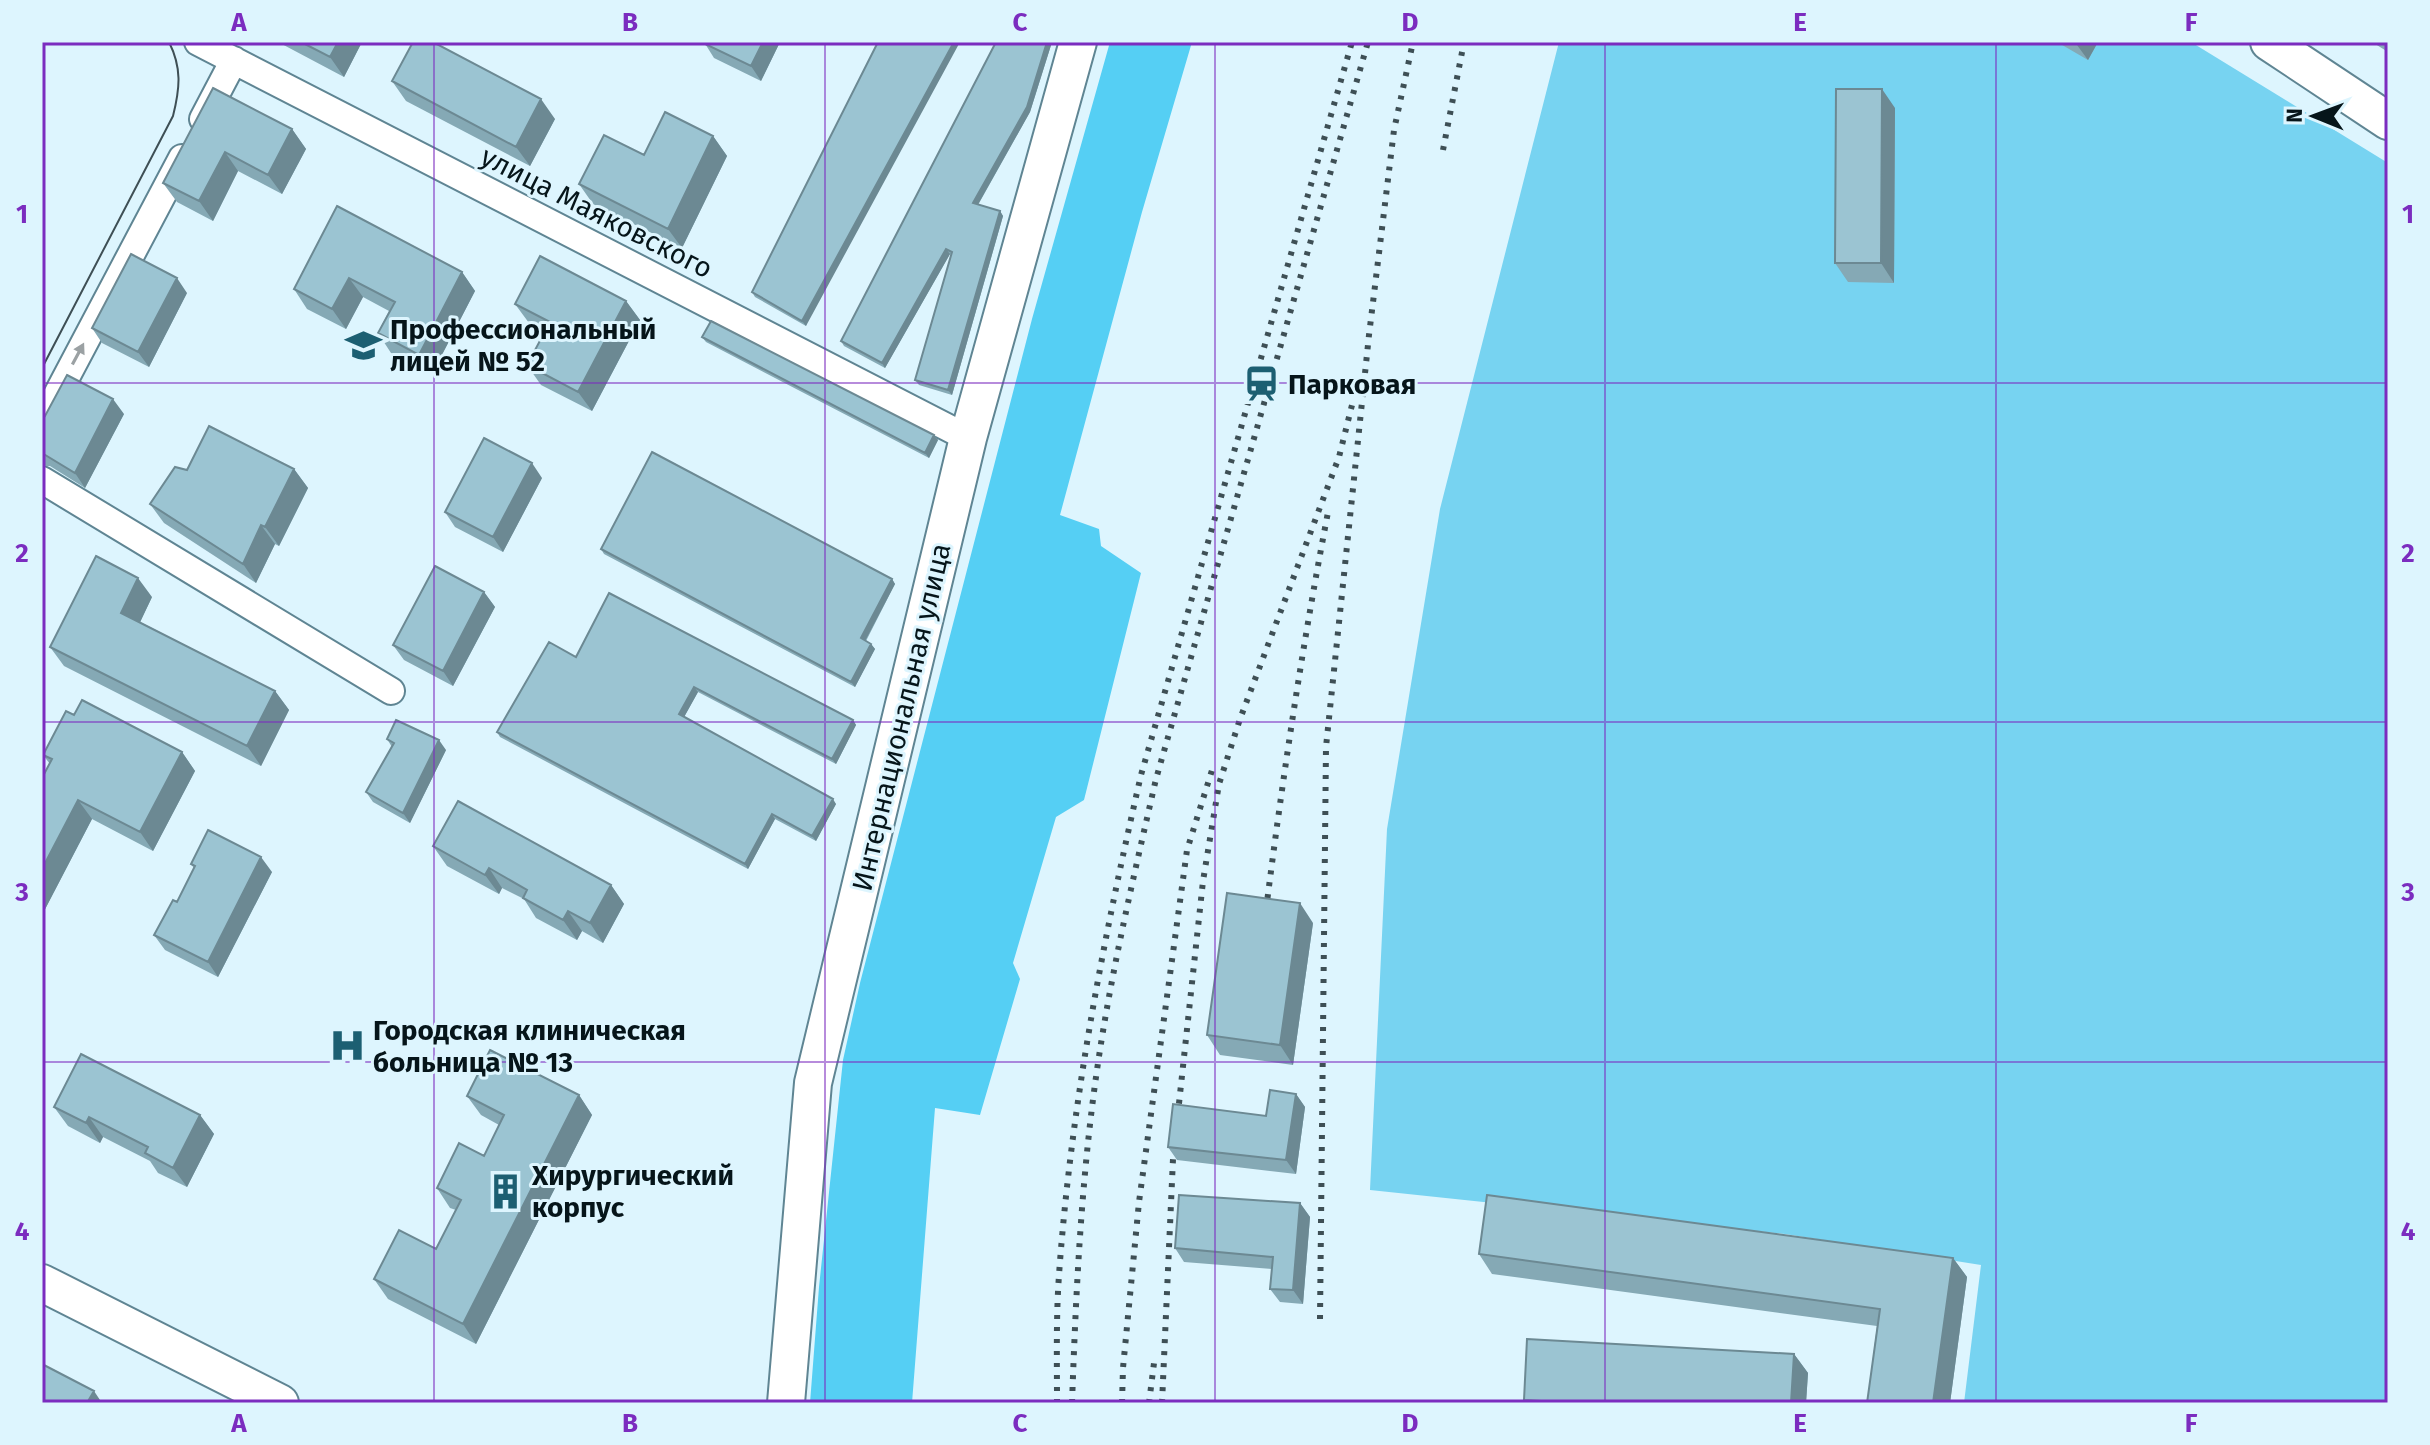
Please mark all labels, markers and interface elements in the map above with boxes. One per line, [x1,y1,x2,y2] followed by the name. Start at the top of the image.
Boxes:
[230,7,247,38] text: A
[622,7,638,38] text: B
[1013,7,1028,38] text: C
[1402,7,1419,38] text: D
[1793,7,1807,38] text: E
[2185,7,2198,38] text: F
[2274,76,2354,156] north arrow
[2281,108,2308,123] text: N
[475,140,718,285] street label: улица Маяковского
[16,199,28,230] text: 1
[2402,199,2414,230] text: 1
[390,313,656,378] place label: Профессиональный лицей № 52
[345,326,383,364] school or university icon: Профессиональный лицей № 52
[72,343,85,366] one-way arrow
[1243,365,1281,403] station icon: Парковая
[1288,368,1416,401] place label: Парковая
[15,538,29,569] text: 2
[2401,538,2415,569] text: 2
[845,540,958,894] street label: Интернациональная улица
[14,877,29,908] text: 3
[2400,877,2415,908] text: 3
[373,1014,686,1079] place label: Городская клиническая больница № 13
[328,1027,366,1065] hospital icon: Городская клиническая больница № 13
[531,1159,734,1224] place label: Хирургический корпус
[487,1172,525,1210] building icon: Хирургический корпус
[15,1216,30,1247] text: 4
[2401,1216,2416,1247] text: 4
[230,1408,247,1439] text: A
[622,1408,638,1439] text: B
[1013,1408,1028,1439] text: C
[1402,1408,1419,1439] text: D
[1793,1408,1807,1439] text: E
[2185,1408,2198,1439] text: F

